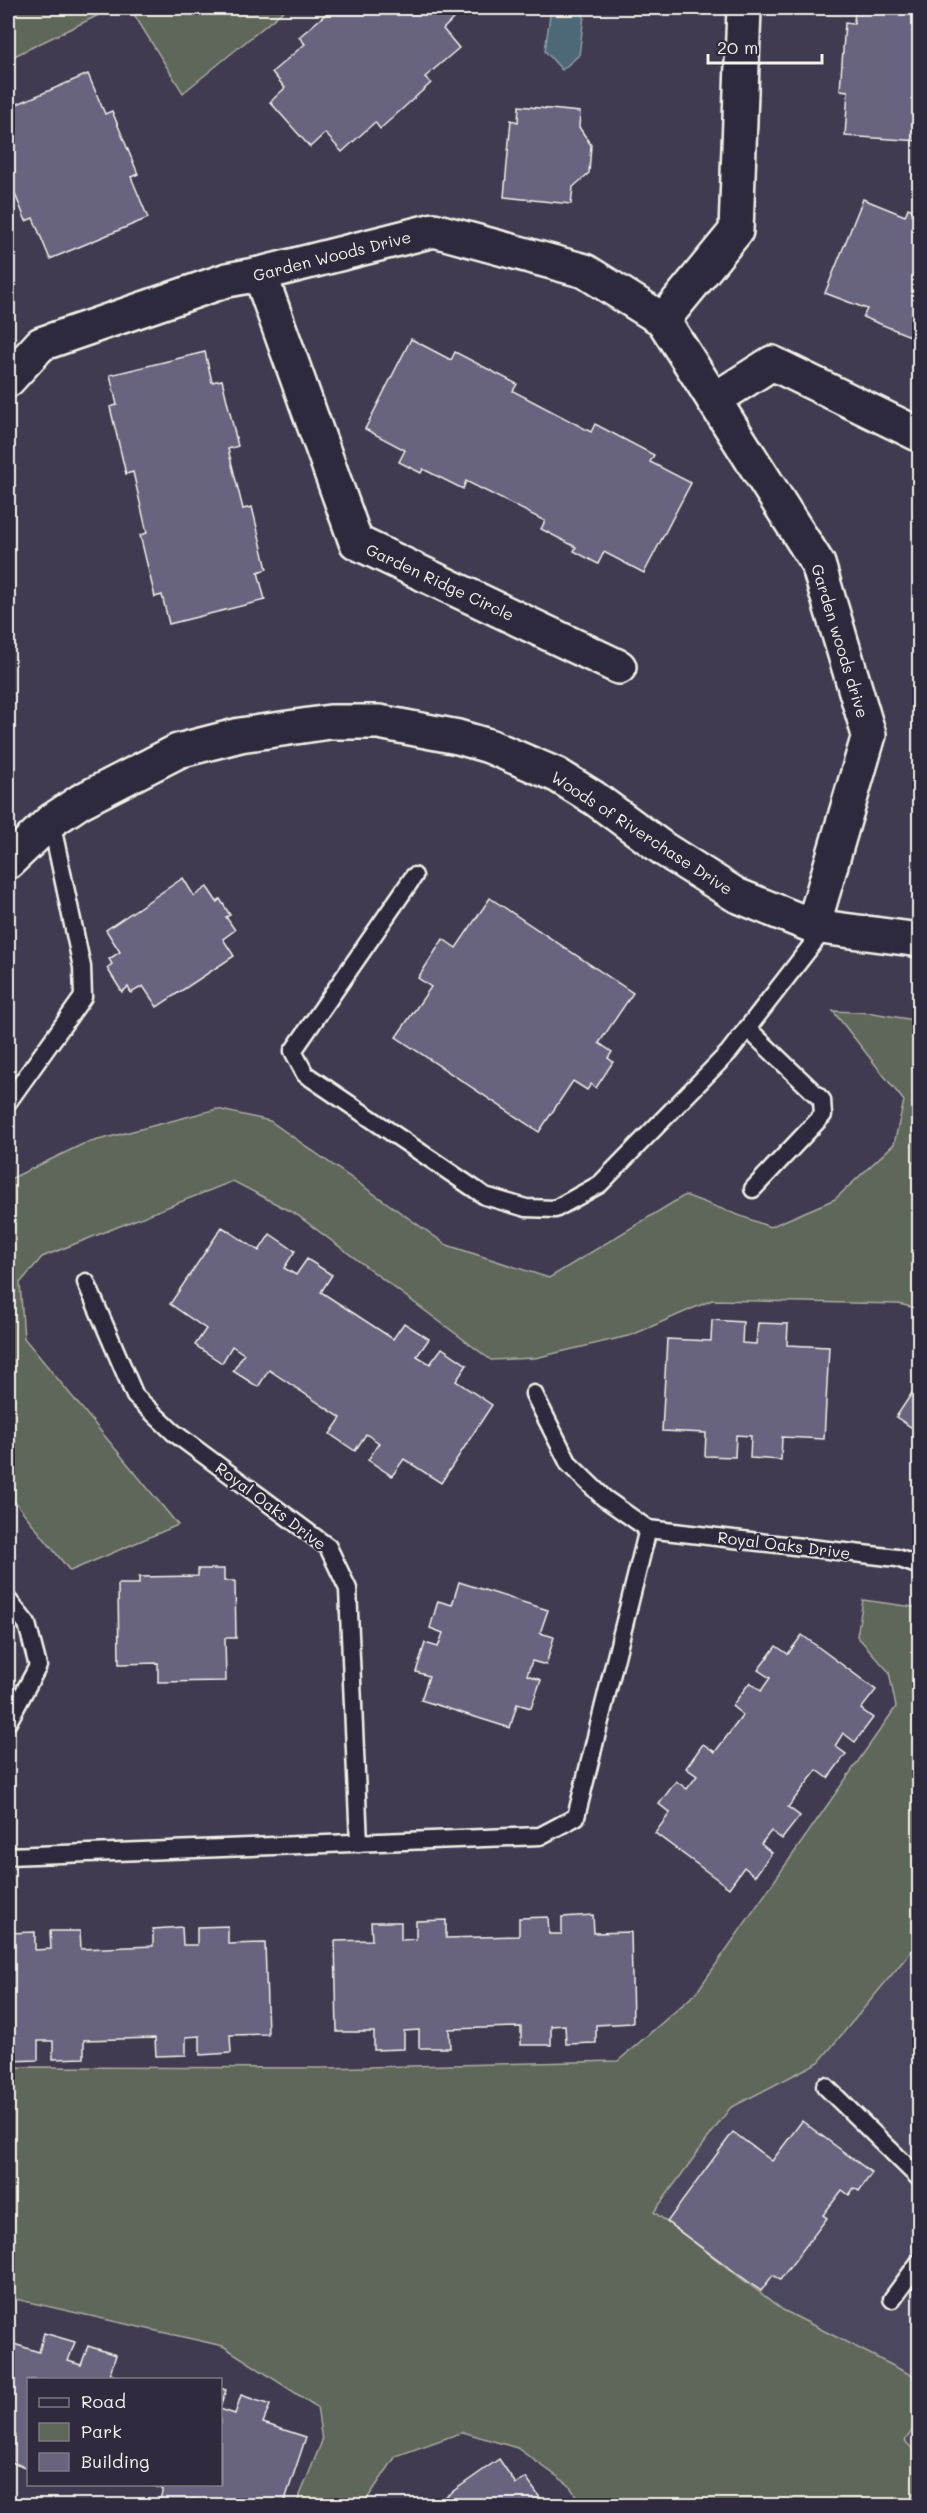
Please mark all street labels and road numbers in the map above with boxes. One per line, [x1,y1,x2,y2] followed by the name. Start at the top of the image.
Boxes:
[251,226,413,285] street label: Garden Woods Drive
[363,538,518,625] street label: Garden Ridge Circle
[807,561,874,720] street label: Garden woods drive
[548,766,737,899] street label: Woods of Riverchase Drive
[212,1457,331,1554] street label: Royal Oaks Drive
[717,1526,852,1563] street label: Royal Oaks Drive

